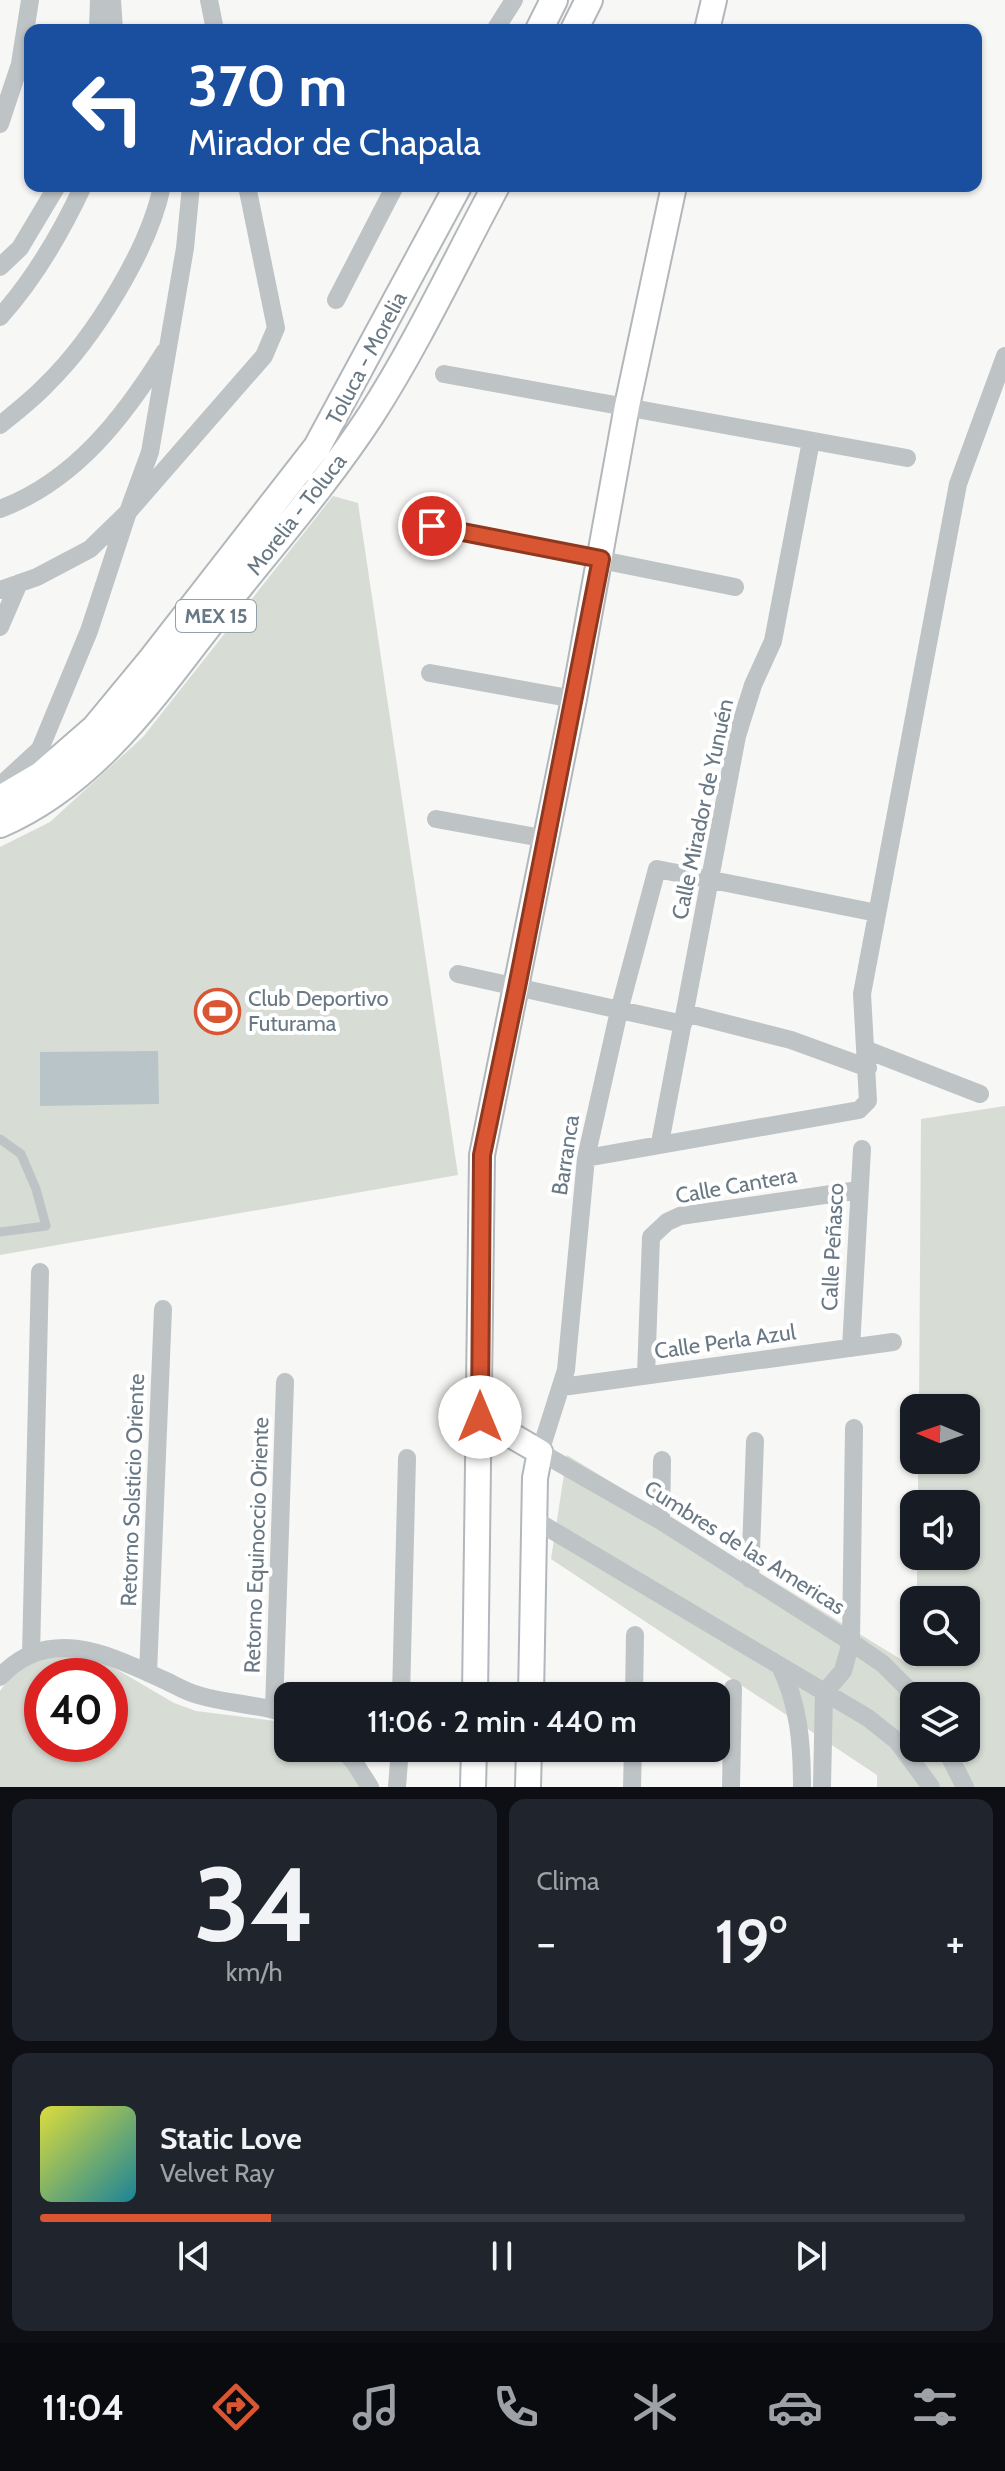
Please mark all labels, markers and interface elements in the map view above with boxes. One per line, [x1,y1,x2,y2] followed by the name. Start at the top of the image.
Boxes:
[188,52,347,120] text: 370 m
[56,56,160,160] icon: left
[188,120,481,164] text: Mirador de Chapala
[320,287,413,429] street label: Toluca - Morelia
[241,448,352,580] street label: Morelia - Toluca
[398,492,466,560] pin
[410,504,454,548] icon: arrive
[176,600,256,632] road number: MEX 15
[666,696,739,922] street label: Calle Mirador de Yunuén
[248,985,389,1037] place label: Club Deportivo Futurama
[193,987,241,1035] sports icon: Club Deportivo Futurama
[546,1113,585,1197] street label: Barranca
[673,1161,799,1209] street label: Calle Cantera
[816,1182,849,1312] street label: Calle Peñasco
[653,1318,798,1365] street label: Calle Perla Azul
[115,1373,150,1607] street label: Retorno Solsticio Oriente
[438,1375,522,1459] position arrow
[900,1394,980,1474] north arrow
[900,1394,980,1762] map controls
[239,1416,274,1674] street label: Retorno Equinoccio Oriente
[639,1475,850,1620] street label: Cumbres de las Americas
[900,1490,980,1570] button: sound
[900,1586,980,1666] button: search
[24,1658,128,1762] speed limit sign: 40
[900,1682,980,1762] button: layers
[367,1703,637,1740] text: 11:06 · 2 min · 440 m
[194,1841,315,1967] text: 34
[537,1865,599,1897] text: Clima
[715,1905,787,1978] text: 19°
[537,1916,556,1969] text: −
[946,1916,965,1969] text: +
[226,1956,283,1988] text: km/h
[160,2120,302,2157] text: Static Love
[160,2157,275,2189] text: Velvet Ray
[172,2234,216,2278] icon: previous
[480,2234,524,2278] icon: pause
[789,2234,833,2278] icon: next
[208,2379,264,2435] icon: directions
[348,2379,404,2435] icon: music
[488,2379,544,2435] icon: phone
[627,2379,683,2435] icon: climate
[767,2379,823,2435] icon: car
[907,2379,963,2435] icon: filters
[42,2385,124,2429] text: 11:04

